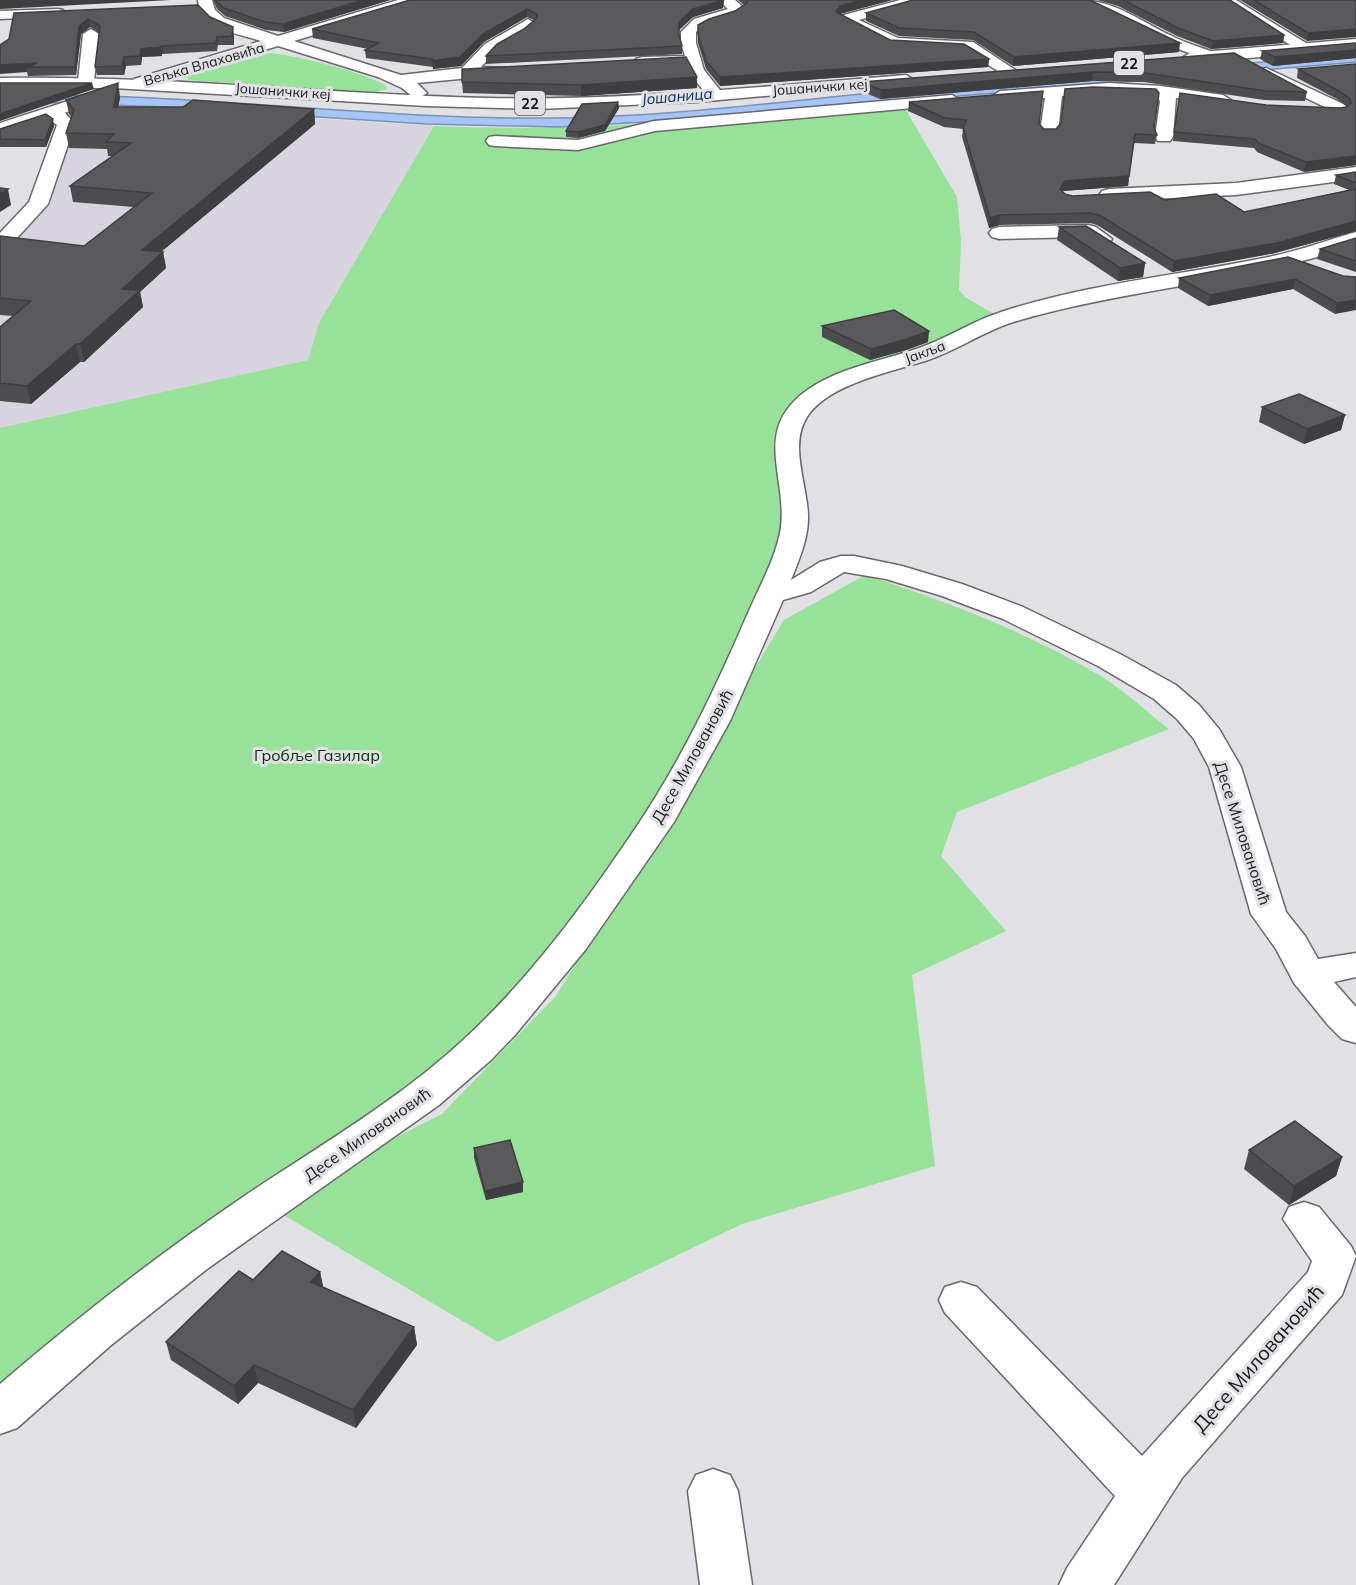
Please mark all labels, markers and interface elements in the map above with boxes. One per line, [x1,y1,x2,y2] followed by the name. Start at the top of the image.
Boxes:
[142,38,266,90] street label: Вељка Влаховића
[1114,51,1144,75] road number: 22
[772,75,868,99] street label: Јошанички кеј
[235,79,331,103] street label: Јошанички кеј
[639,83,713,109] water label: Јошаница
[515,91,545,115] road number: 22
[902,336,948,368] street label: Јакља
[647,685,737,827] street label: Десе Миловановић
[254,745,380,765] park label: Гробље Газилар
[1210,758,1276,908] street label: Десе Миловановић
[300,1083,434,1185] street label: Десе Миловановић
[1187,1279,1329,1437] street label: Десе Миловановић

